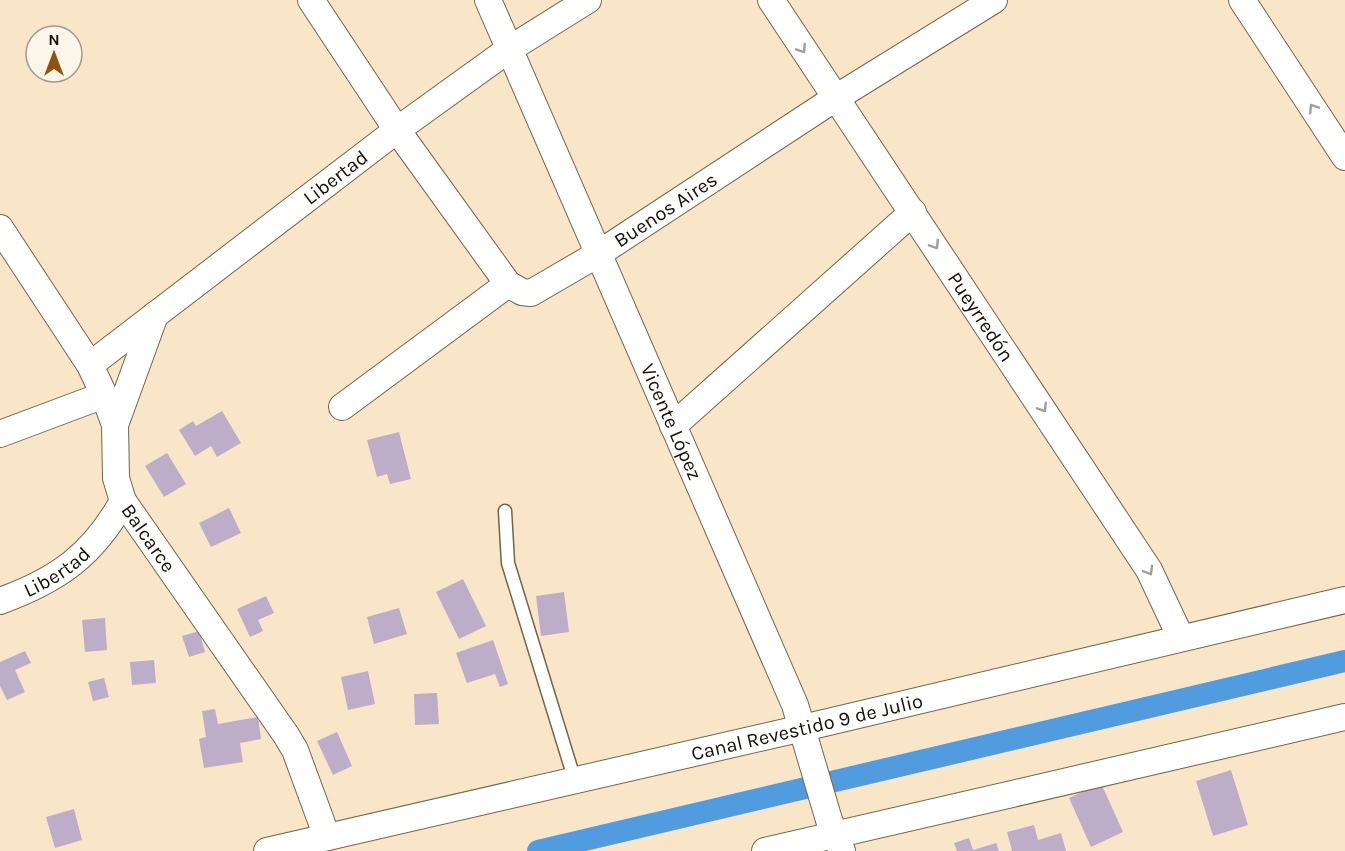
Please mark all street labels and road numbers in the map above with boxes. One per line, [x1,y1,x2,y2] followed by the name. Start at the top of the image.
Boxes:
[299,146,372,210] street label: Libertad
[610,168,722,252] street label: Buenos Aires
[943,268,1018,366] street label: Pueyrredón
[636,360,707,483] street label: Vicente López
[116,500,180,577] street label: Balcarce
[20,542,95,602] street label: Libertad
[689,689,925,765] street label: Canal Revestido 9 de Julio

